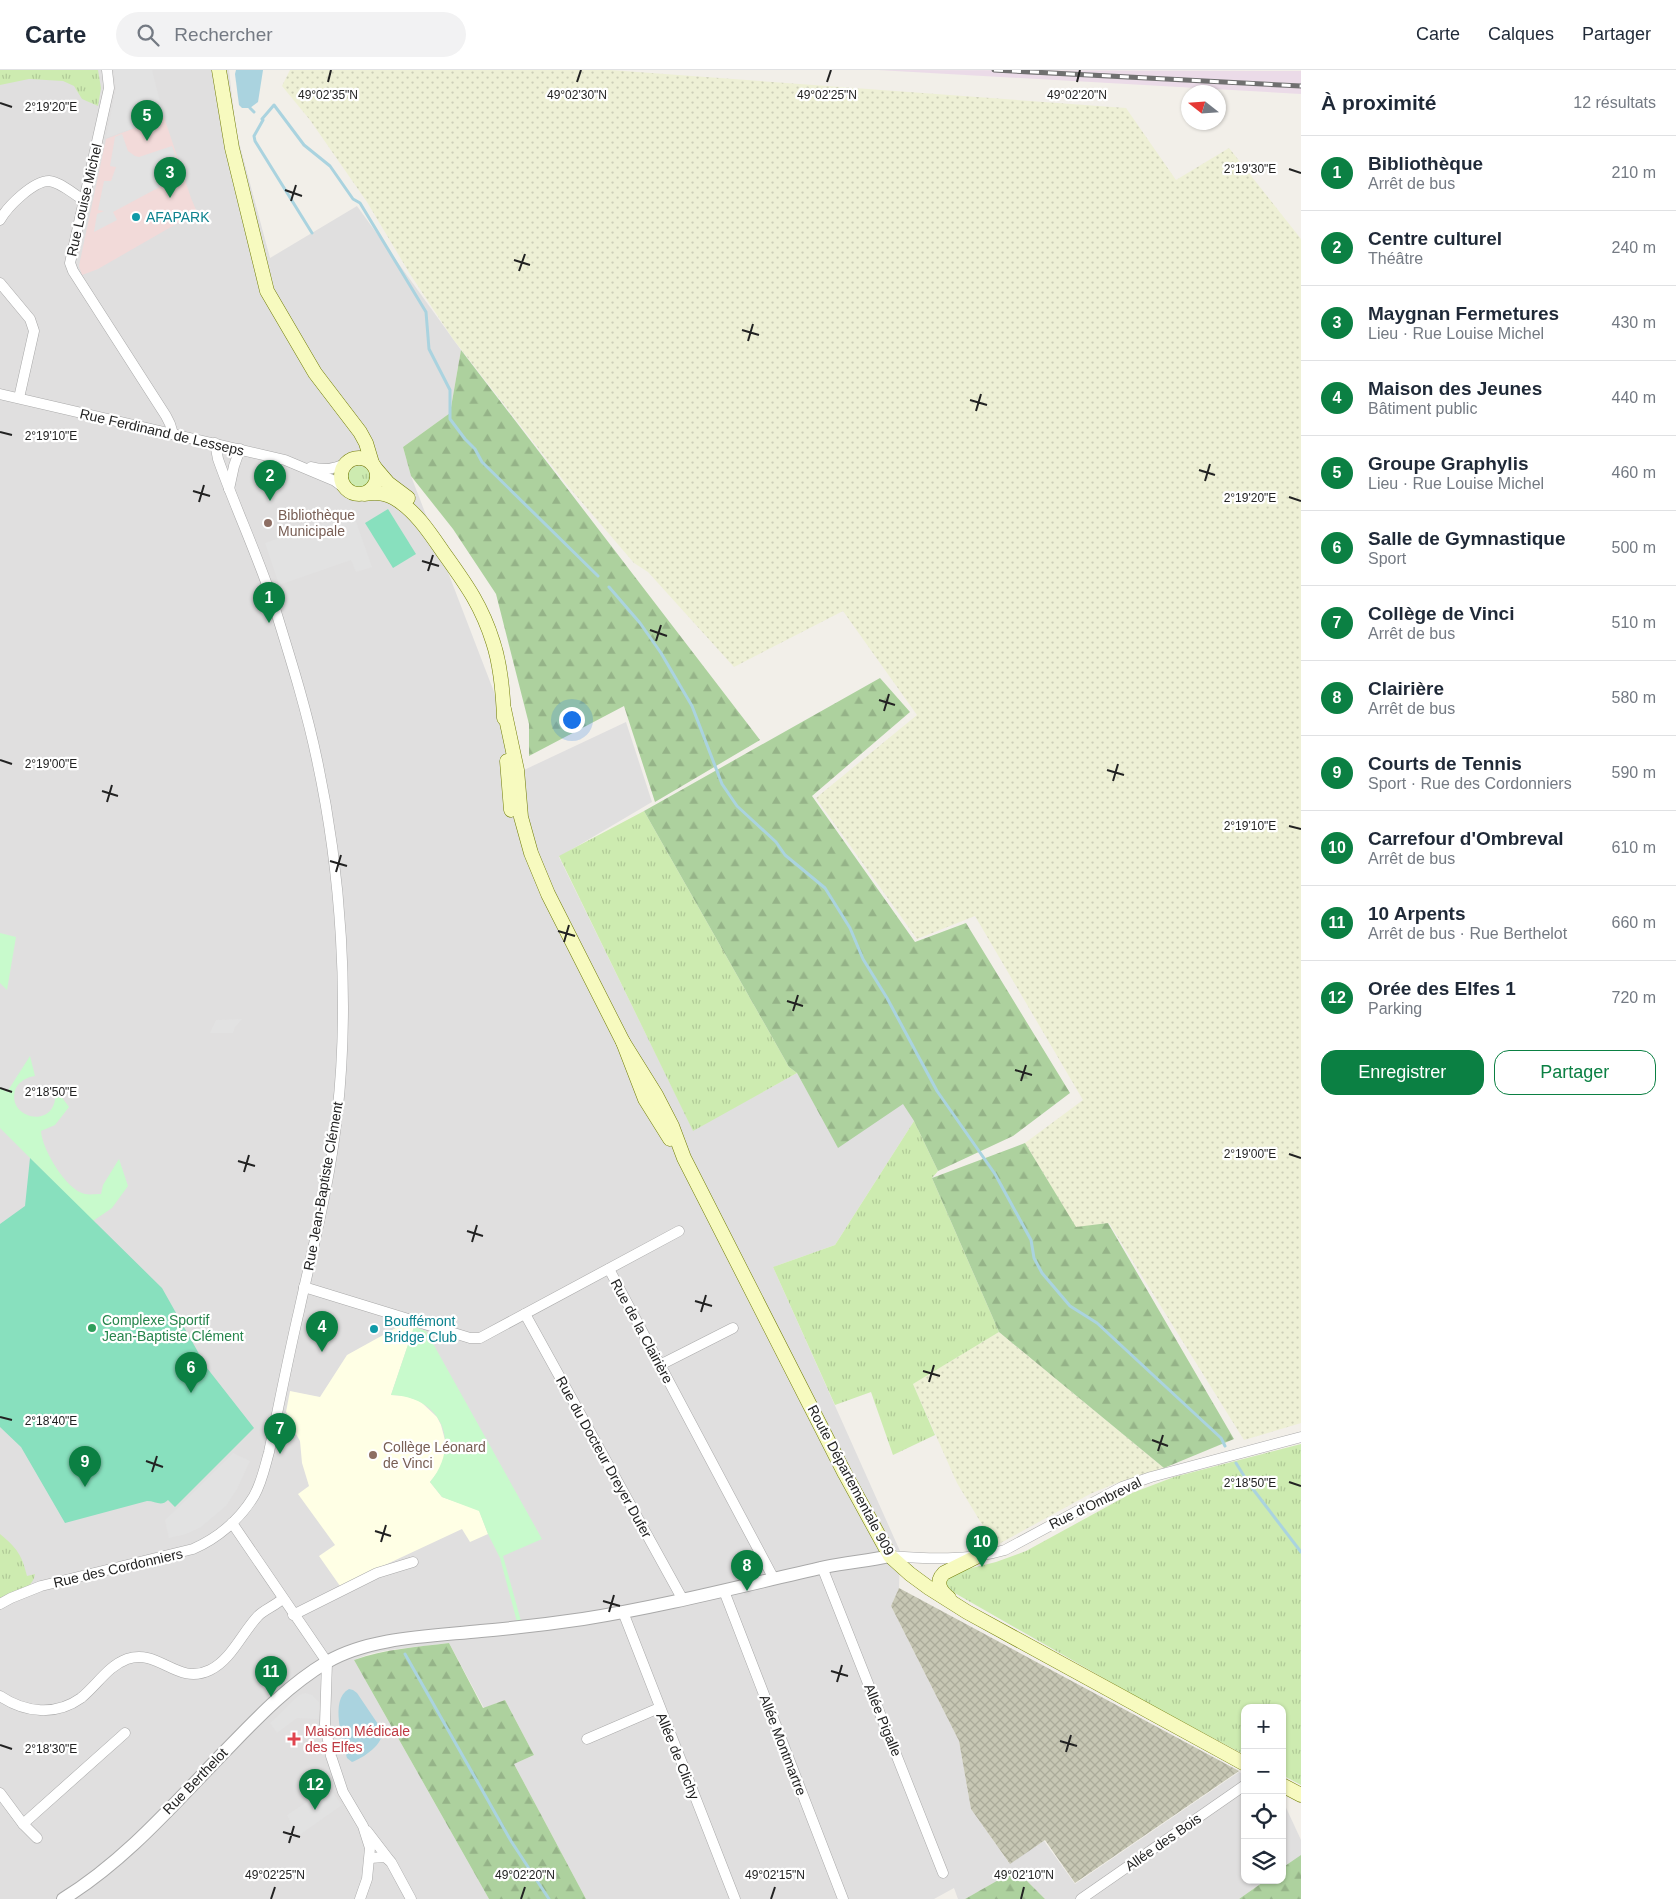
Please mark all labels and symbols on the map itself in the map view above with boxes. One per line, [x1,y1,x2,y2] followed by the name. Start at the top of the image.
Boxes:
[1181,85,1226,130] north arrow
[298,88,358,102] text: 49°02'35"N
[547,88,607,102] text: 49°02'30"N
[797,88,857,102] text: 49°02'25"N
[1047,88,1107,102] text: 49°02'20"N
[25,100,77,114] text: 2°19'20"E
[131,100,163,141] pin: 5
[63,142,105,258] street label: Rue Louise Michel
[154,157,186,198] pin: 3
[1224,162,1276,176] text: 2°19'30"E
[146,209,210,225] place label: AFAPARK
[130,211,142,223] marker: AFAPARK
[78,405,246,459] street label: Rue Ferdinand de Lesseps
[25,429,77,443] text: 2°19'10"E
[254,460,286,501] pin: 2
[1224,491,1276,505] text: 2°19'20"E
[278,507,355,539] place label: Bibliothèque Municipale
[262,517,274,529] marker: Bibliothèque Municipale
[253,582,285,623] pin: 1
[559,707,585,733] your location
[25,757,77,771] text: 2°19'00"E
[1224,819,1276,833] text: 2°19'10"E
[25,1085,77,1099] text: 2°18'50"E
[300,1100,346,1272] street label: Rue Jean-Baptiste Clément
[1224,1147,1276,1161] text: 2°19'00"E
[608,1276,676,1386] street label: Rue de la Clairière
[306,1311,338,1352] pin: 4
[102,1312,244,1344] place label: Complexe Sportif Jean-Baptiste Clément
[384,1313,457,1345] place label: Bouffémont Bridge Club
[86,1322,98,1334] marker: Complexe Sportif Jean-Baptiste Clément
[368,1323,380,1335] marker: Bouffémont Bridge Club
[175,1352,207,1393] pin: 6
[553,1373,655,1541] street label: Rue du Docteur Dreyer Dufer
[804,1402,898,1558] street label: Route Départementale 909
[264,1413,296,1454] pin: 7
[25,1414,77,1428] text: 2°18'40"E
[383,1439,486,1471] place label: Collège Léonard de Vinci
[69,1446,101,1487] pin: 9
[367,1449,379,1461] marker: Collège Léonard de Vinci
[1046,1474,1144,1532] street label: Rue d'Ombreval
[1224,1476,1276,1490] text: 2°18'50"E
[966,1526,998,1567] pin: 10
[52,1545,184,1591] street label: Rue des Cordonniers
[731,1550,763,1591] pin: 8
[255,1656,287,1697] pin: 11
[861,1681,905,1759] street label: Allée Pigalle
[756,1692,810,1798] street label: Allée Montmartre
[653,1710,703,1802] street label: Allée de Clichy
[305,1723,410,1755] place label: Maison Médicale des Elfes
[287,1732,301,1746] marker: Maison Médicale des Elfes
[25,1742,77,1756] text: 2°18'30"E
[160,1745,231,1817] street label: Rue Berthelot
[299,1769,331,1810] pin: 12
[1122,1810,1204,1874] street label: Allée des Bois
[245,1868,305,1882] text: 49°02'25"N
[495,1868,555,1882] text: 49°02'20"N
[745,1868,805,1882] text: 49°02'15"N
[994,1868,1054,1882] text: 49°02'10"N

